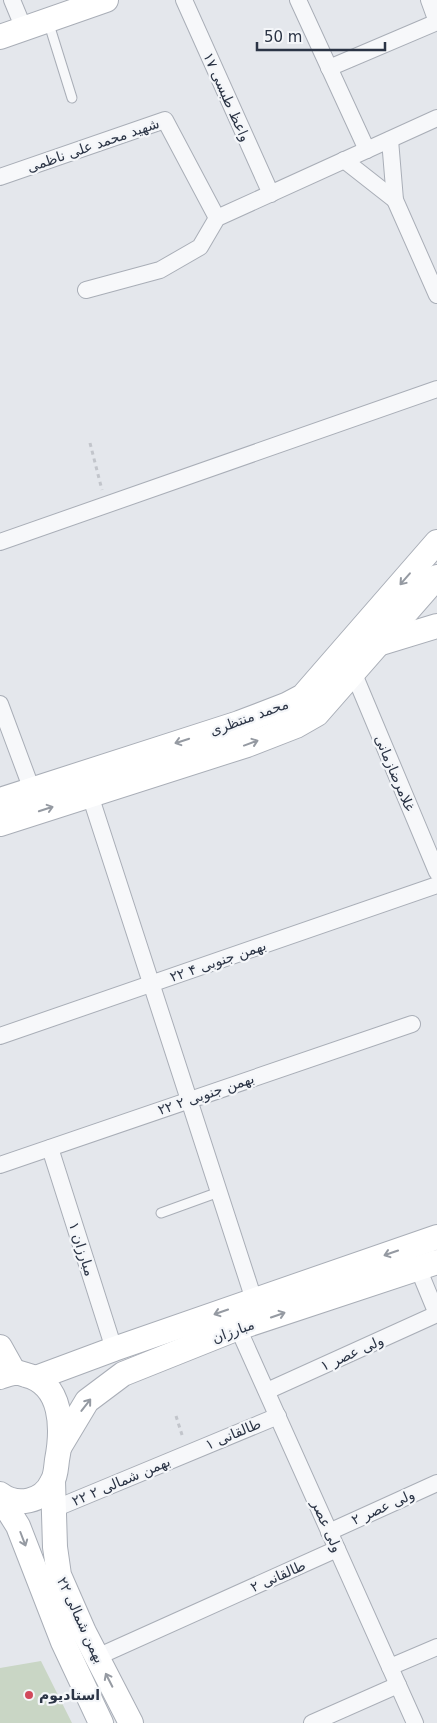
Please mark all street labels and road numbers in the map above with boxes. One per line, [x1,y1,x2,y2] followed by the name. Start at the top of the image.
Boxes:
[199,50,254,144] street label: واعظ طبسی ۱۷
[25,115,162,176] street label: شهید محمد علی ناظمی
[207,695,291,740] street label: محمد منتظری
[371,733,418,814] street label: غلامرضازمانی
[168,937,269,986] street label: ۲۲ بهمن جنوبی ۴
[156,1070,257,1119] street label: ۲۲ بهمن جنوبی ۲
[65,1220,98,1278] street label: مبارزان ۱
[210,1316,257,1347] street label: مبارزان
[318,1332,386,1375] street label: ولی عصر ۱
[203,1415,263,1453] street label: طالقانی ۱
[70,1453,173,1510] street label: ۲۲ بهمن شمالی ۲
[349,1486,417,1529] street label: ولی عصر ۲
[307,1497,346,1555] street label: ولی عصر
[248,1557,308,1595] street label: طالقانی ۲
[53,1574,108,1666] street label: ۲۲ بهمن شمالی

